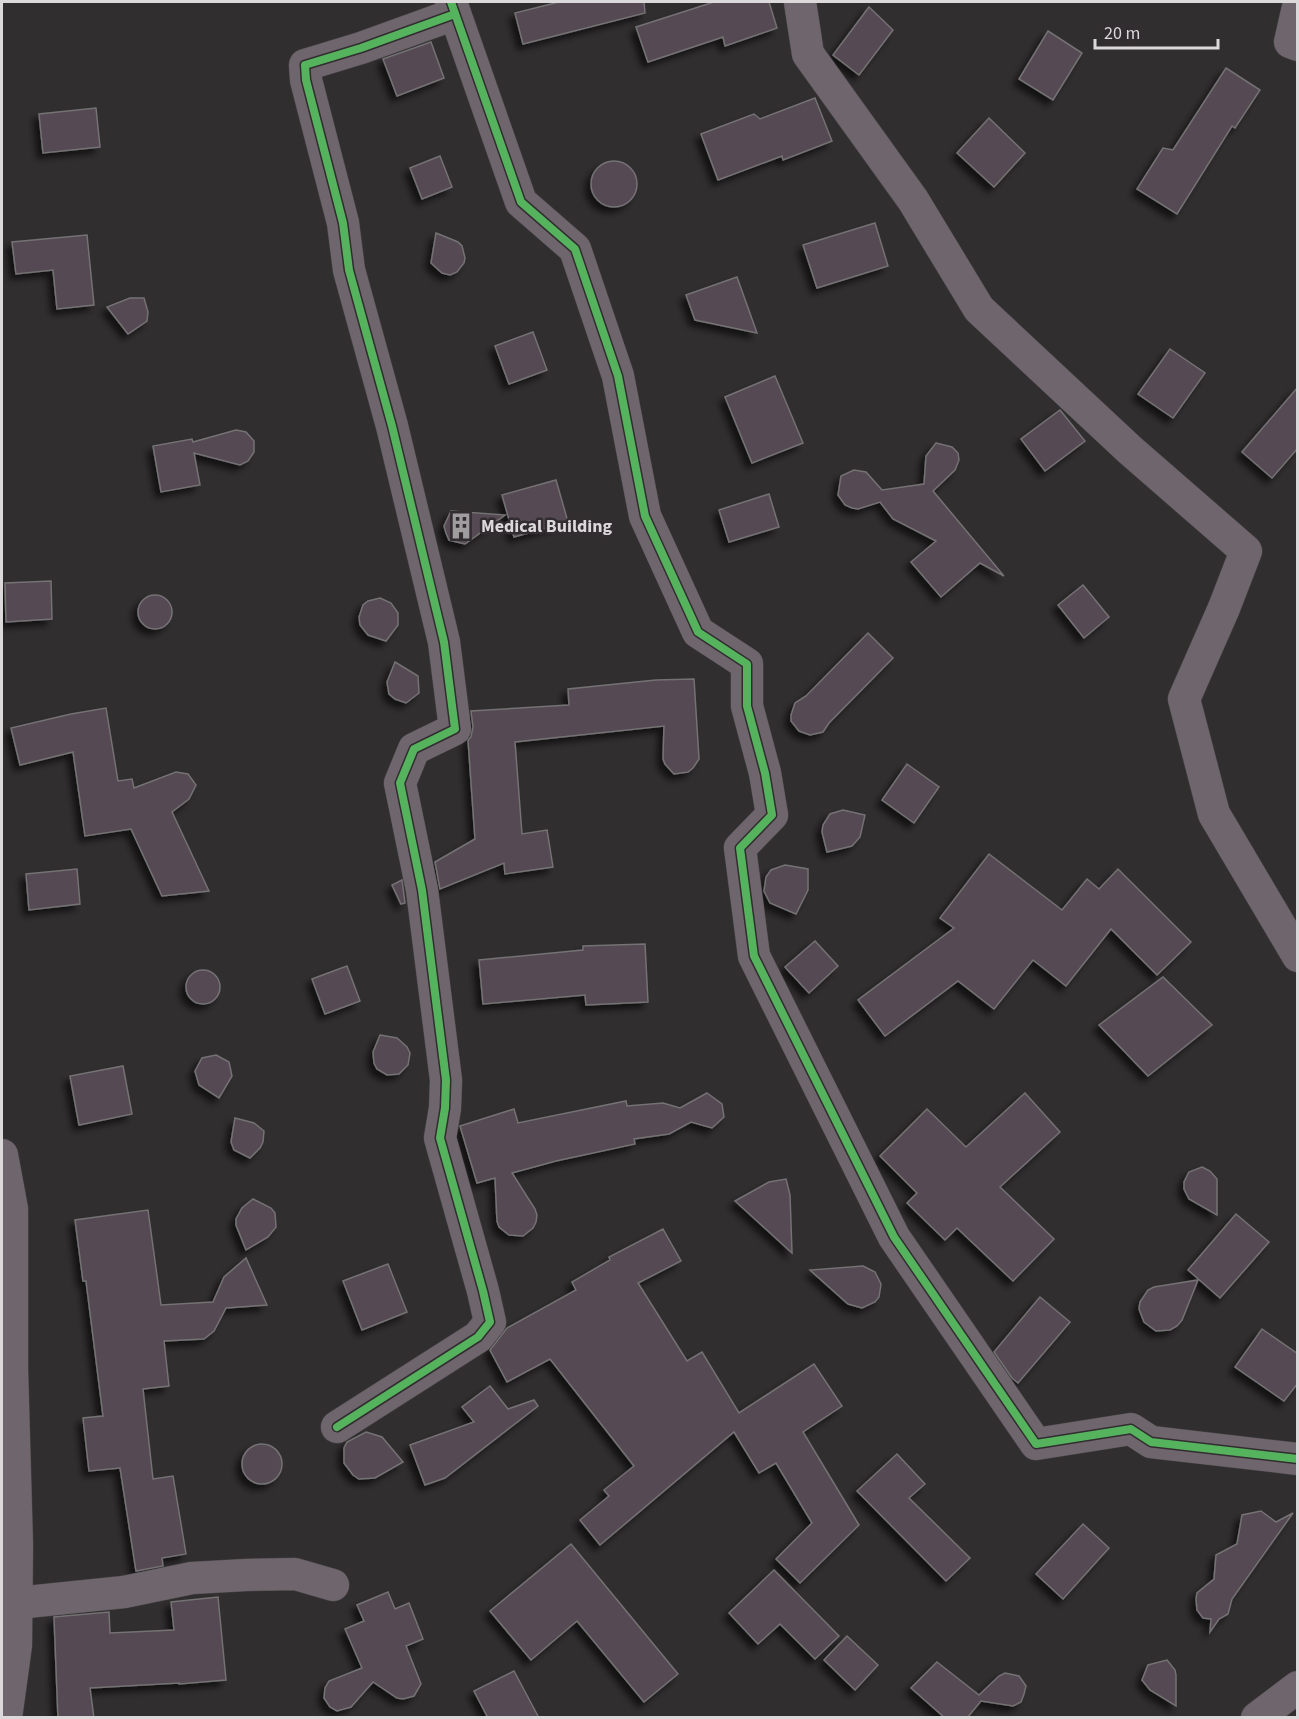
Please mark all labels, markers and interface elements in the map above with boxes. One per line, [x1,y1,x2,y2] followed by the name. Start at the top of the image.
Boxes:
[1095,12,1218,50] scale bar
[1104,21,1140,46] text: 20 m
[446,511,476,541] building icon: Medical Building
[481,514,613,539] place label: Medical Building

